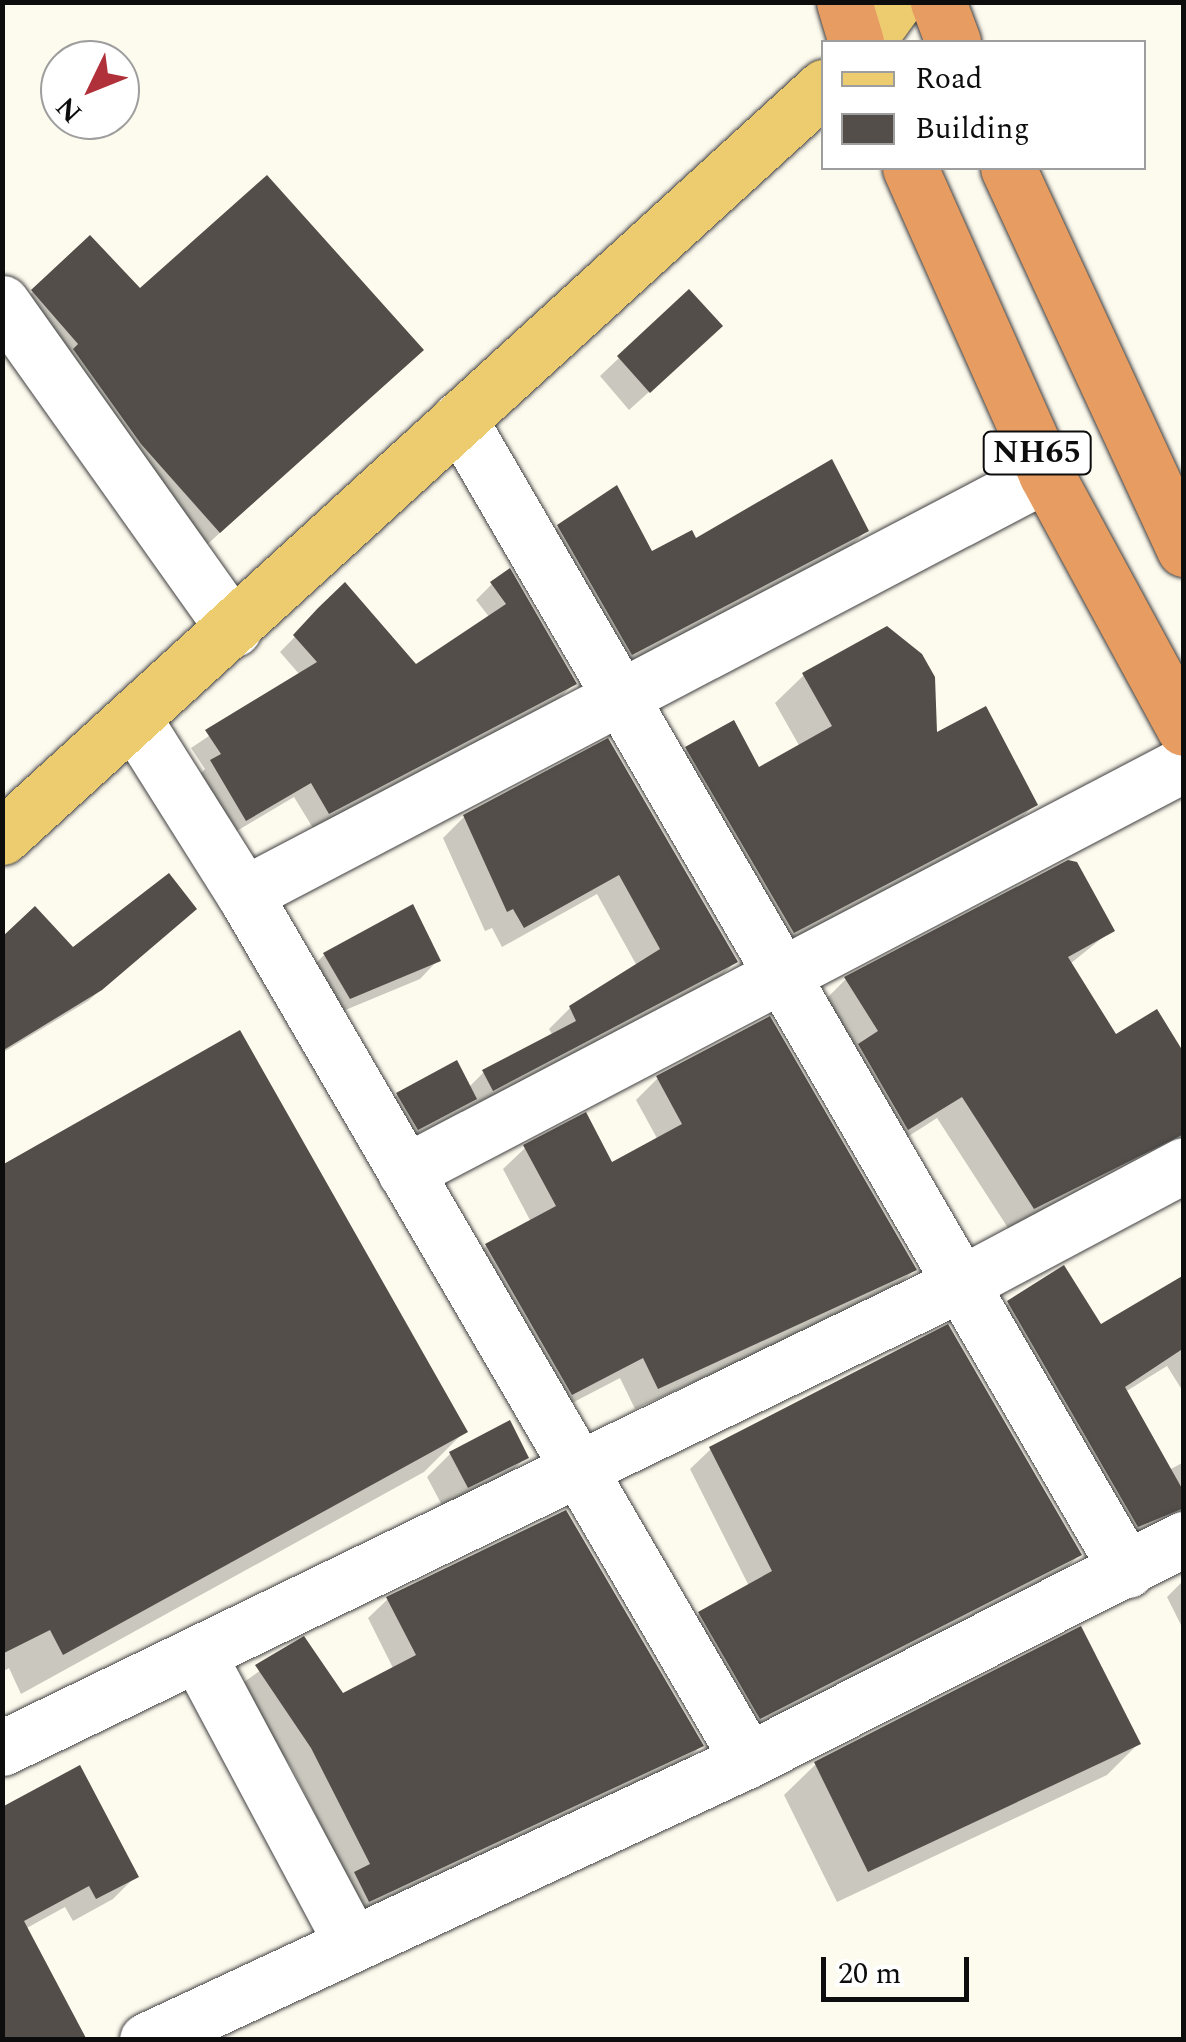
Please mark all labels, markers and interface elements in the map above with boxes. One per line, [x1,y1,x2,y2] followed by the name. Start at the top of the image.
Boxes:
[40,40,140,140] north arrow
[821,40,1146,170] legend
[915,56,983,102] text: Road
[46,86,93,132] text: N
[915,106,1030,152] text: Building
[982,426,1092,480] road number: NH65
[826,1937,974,1999] scale bar
[838,1951,901,1997] text: 20 m

